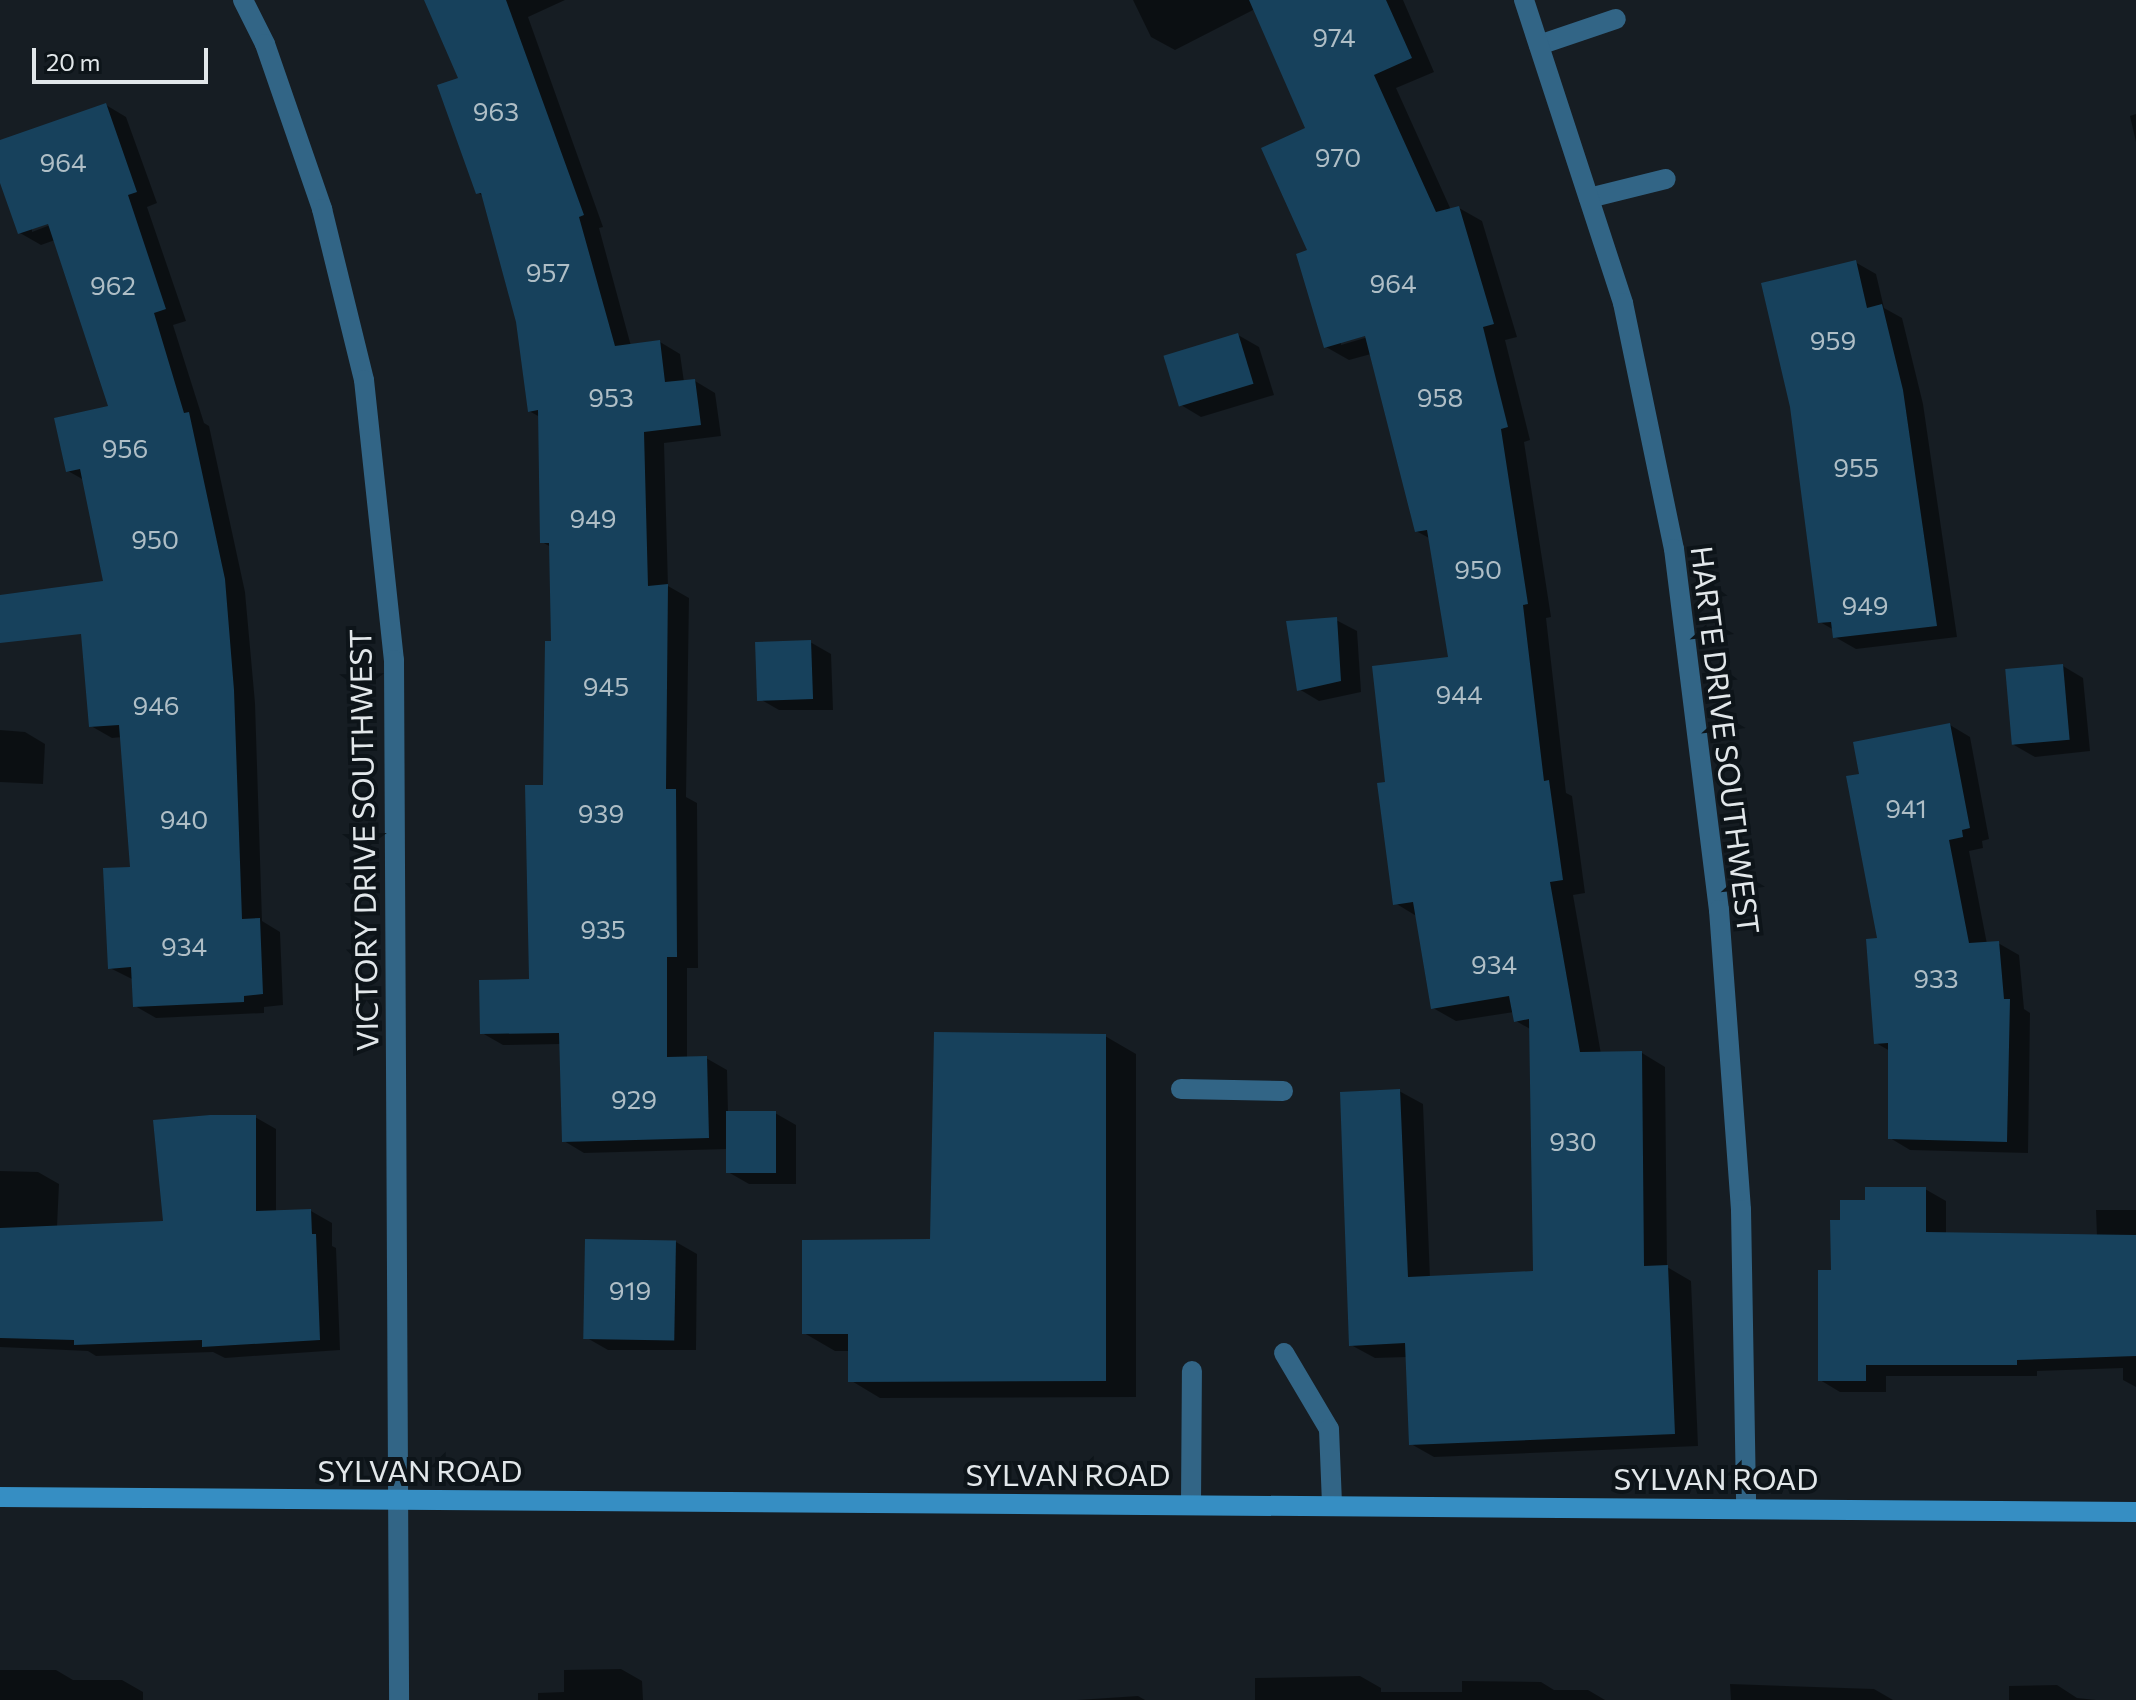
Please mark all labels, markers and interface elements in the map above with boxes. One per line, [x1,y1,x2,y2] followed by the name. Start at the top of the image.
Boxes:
[1312,21,1356,53] house number: 974
[36,32,212,82] scale bar
[46,47,100,76] text: 20 m
[473,95,519,127] house number: 963
[1315,141,1361,173] house number: 970
[39,146,87,178] house number: 964
[526,256,570,288] house number: 957
[1369,267,1417,299] house number: 964
[90,269,136,301] house number: 962
[1810,324,1856,356] house number: 959
[588,381,634,413] house number: 953
[1417,381,1463,413] house number: 958
[102,432,148,464] house number: 956
[1833,451,1879,483] house number: 955
[569,502,617,534] house number: 949
[131,523,179,555] house number: 950
[1684,544,1768,936] street label: HARTE DRIVE SOUTHWEST
[1454,553,1502,585] house number: 950
[1841,589,1889,621] house number: 949
[341,629,385,1051] street label: VICTORY DRIVE SOUTHWEST
[583,670,629,702] house number: 945
[1436,678,1482,710] house number: 944
[132,689,180,721] house number: 946
[1885,792,1927,824] house number: 941
[578,797,624,829] house number: 939
[160,803,208,835] house number: 940
[580,913,626,945] house number: 935
[161,930,207,962] house number: 934
[1471,948,1517,980] house number: 934
[1913,962,1959,994] house number: 933
[611,1083,657,1115] house number: 929
[1549,1125,1597,1157] house number: 930
[609,1274,651,1306] house number: 919
[318,1452,522,1488] street label: SYLVAN ROAD
[966,1456,1170,1492] street label: SYLVAN ROAD
[1614,1460,1818,1496] street label: SYLVAN ROAD

